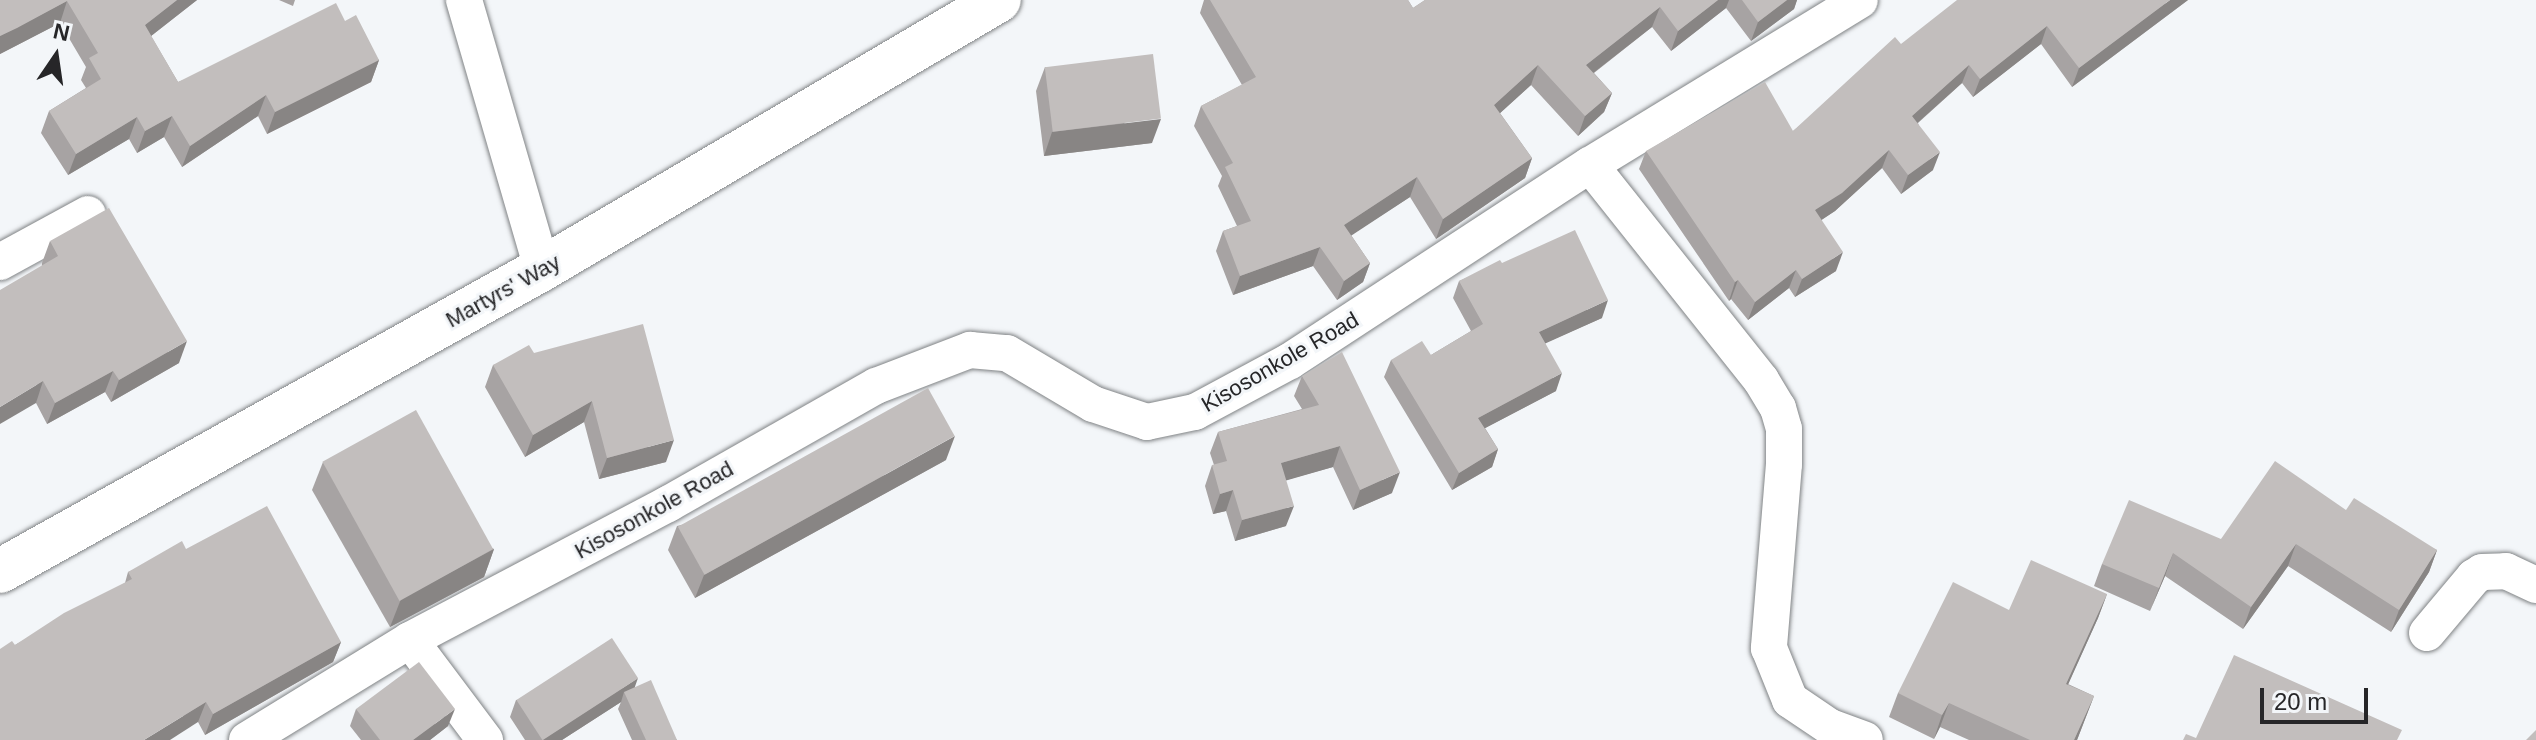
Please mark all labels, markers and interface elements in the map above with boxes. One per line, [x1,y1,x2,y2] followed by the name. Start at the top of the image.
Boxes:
[16,16,96,96] north arrow
[51,18,72,46] text: N
[441,249,565,333] street label: Martyrs' Way
[1197,306,1363,418] street label: Kisosonkole Road
[570,455,738,565] street label: Kisosonkole Road
[2264,672,2372,722] scale bar
[2274,688,2327,715] text: 20 m

